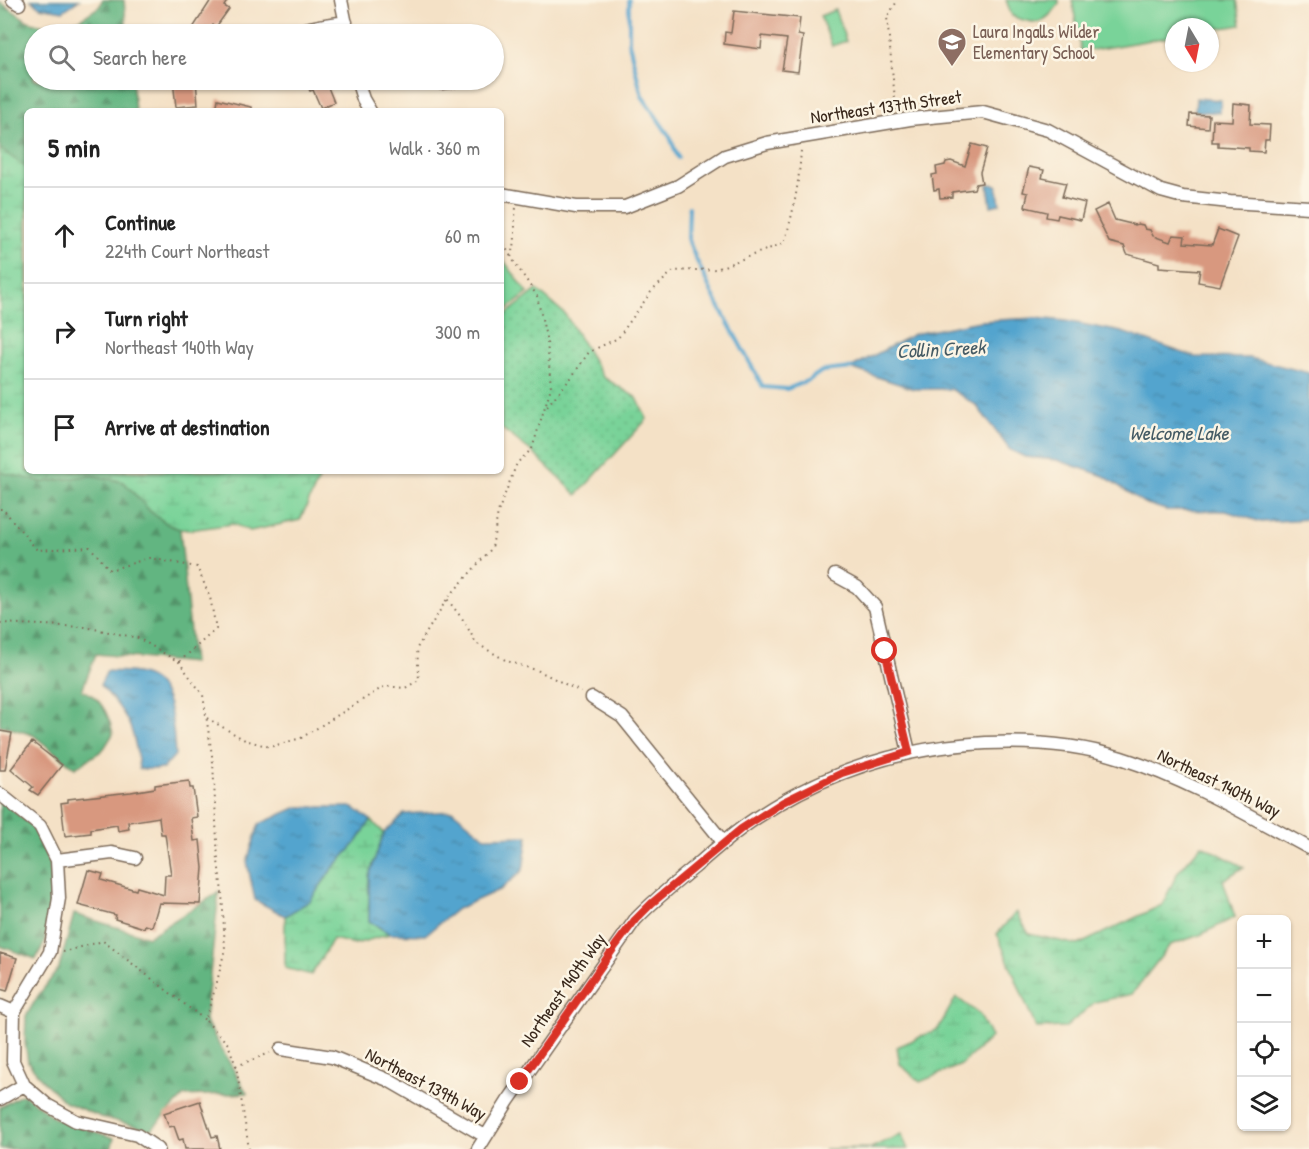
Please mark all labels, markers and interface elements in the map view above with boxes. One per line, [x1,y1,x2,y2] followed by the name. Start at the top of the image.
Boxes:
[1165,18,1219,72] north arrow
[973,19,1099,65] place label: Laura Ingalls Wilder Elementary School
[24,24,504,90] search box
[936,26,968,68] school or university icon: Laura Ingalls Wilder Elementary School
[45,41,78,74] icon: search
[93,42,187,72] text: Search here
[809,83,964,129] street label: Northeast 137th Street
[48,130,100,165] text: 5 min
[389,134,480,161] text: Walk · 360 m
[105,207,176,237] text: Continue
[48,219,81,252] icon: ahead
[445,222,480,249] text: 60 m
[105,237,269,264] text: 224th Court Northeast
[105,303,188,333] text: Turn right
[48,315,81,348] icon: right
[435,318,480,345] text: 300 m
[105,333,254,360] text: Northeast 140th Way
[896,333,988,364] water label: Collin Creek
[48,411,81,444] icon: arrive
[105,412,270,442] text: Arrive at destination
[1129,419,1230,446] water label: Welcome Lake
[871,637,897,663] route start
[1154,742,1285,823] street label: Northeast 140th Way
[1237,915,1291,1131] map controls
[1237,915,1291,969] button: +
[514,927,611,1052] street label: Northeast 140th Way
[1237,969,1291,1023] button: −
[1237,1023,1291,1077] button: locate
[361,1041,492,1126] street label: Northeast 139th Way
[506,1068,532,1094] route end
[1237,1077,1291,1131] button: layers

